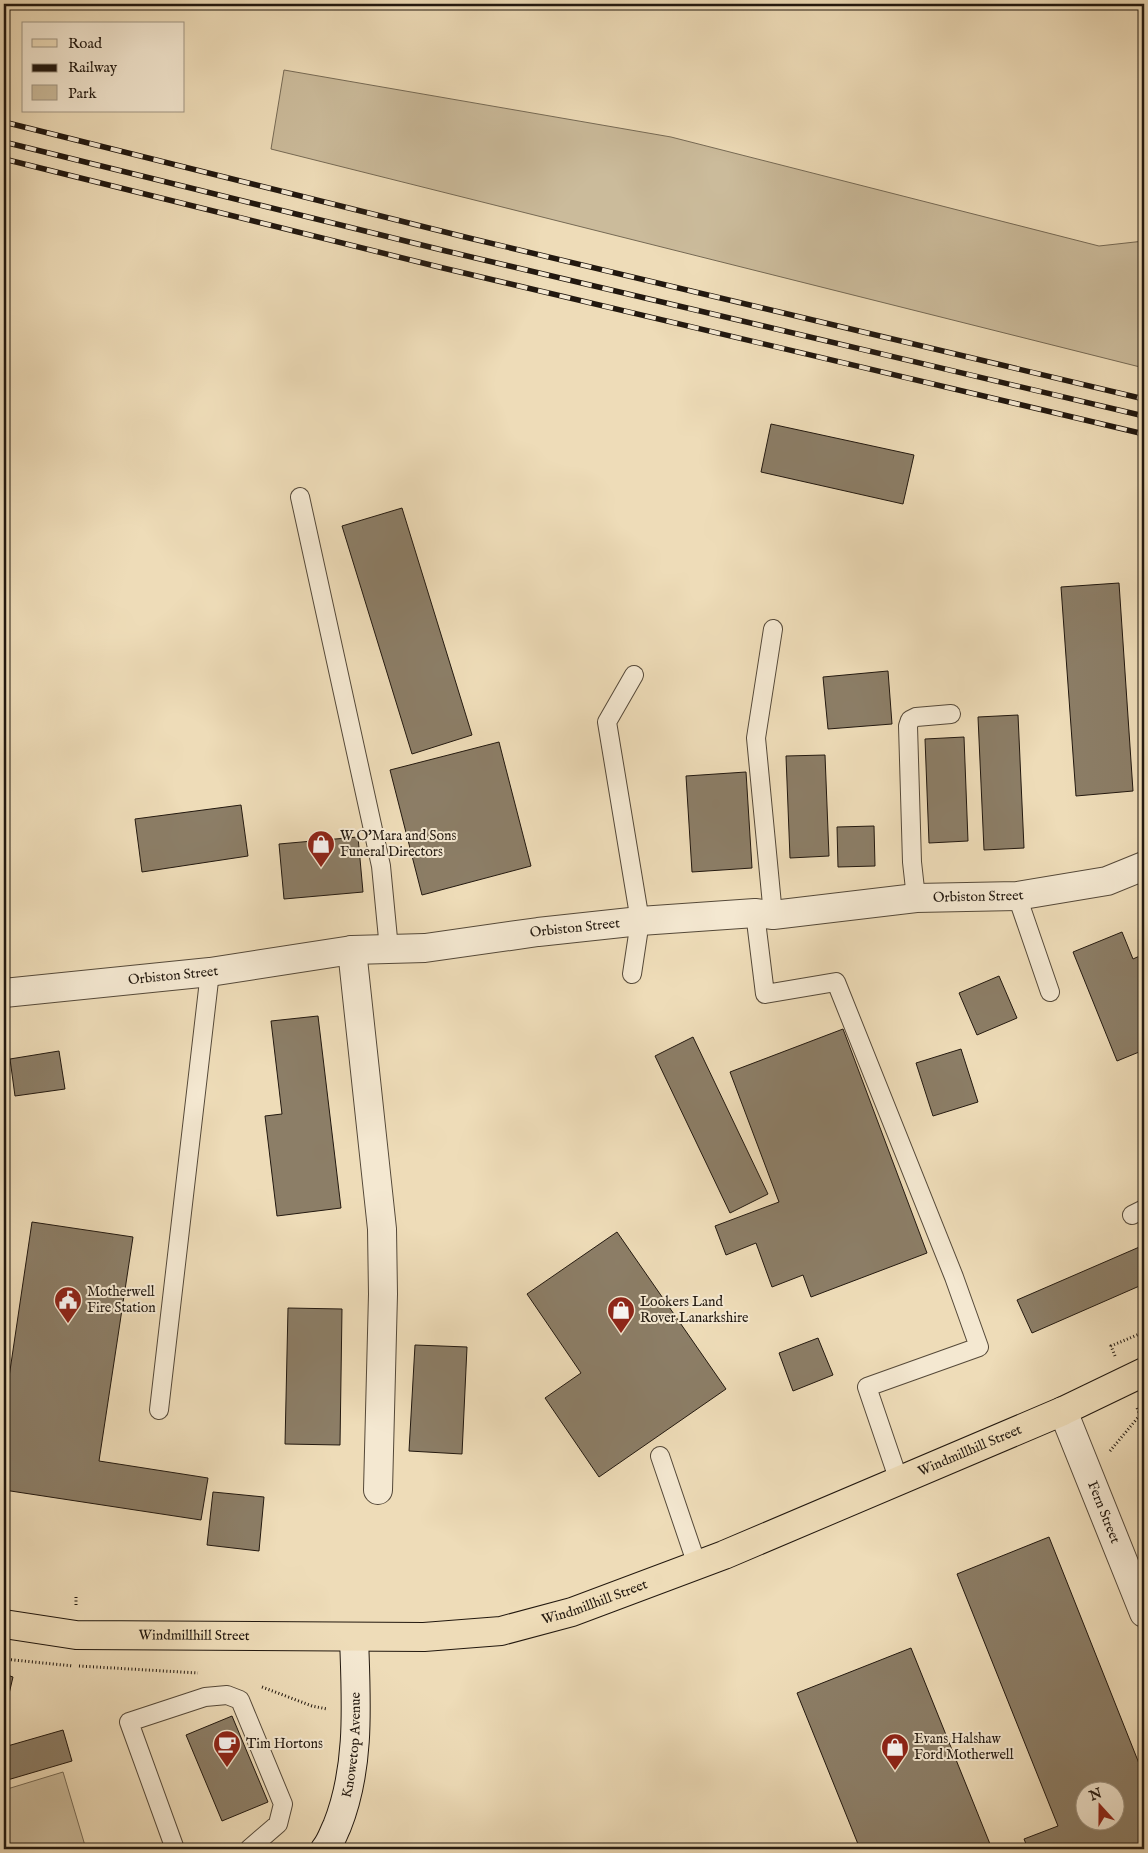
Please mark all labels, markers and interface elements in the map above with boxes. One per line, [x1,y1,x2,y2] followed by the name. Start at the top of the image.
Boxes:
[22,22,185,112] legend
[68,34,103,53] text: Road
[68,58,118,77] text: Railway
[68,84,98,103] text: Park
[340,827,456,861] place label: W O'Mara and Sons Funeral Directors
[306,829,336,868] shop icon: W O'Mara and Sons Funeral Directors
[933,886,1025,907] street label: Orbiston Street
[529,914,621,942] street label: Orbiston Street
[127,962,220,989] street label: Orbiston Street
[87,1283,156,1317] place label: Motherwell Fire Station
[53,1285,83,1324] public building icon: Motherwell Fire Station
[640,1293,749,1327] place label: Lookers Land Rover Lanarkshire
[606,1295,636,1334] shop icon: Lookers Land Rover Lanarkshire
[915,1421,1025,1481] street label: Windmillhill Street
[1083,1478,1124,1546] street label: Fern Street
[540,1575,650,1629] street label: Windmillhill Street
[139,1626,250,1645] street label: Windmillhill Street
[337,1691,365,1800] street label: Knowetop Avenue
[212,1729,242,1768] cafe icon: Tim Hortons
[914,1730,1014,1764] place label: Evans Halshaw Ford Motherwell
[880,1732,910,1771] shop icon: Evans Halshaw Ford Motherwell
[246,1735,323,1753] place label: Tim Hortons
[1076,1780,1126,1830] north arrow
[1086,1784,1105,1806] text: N

